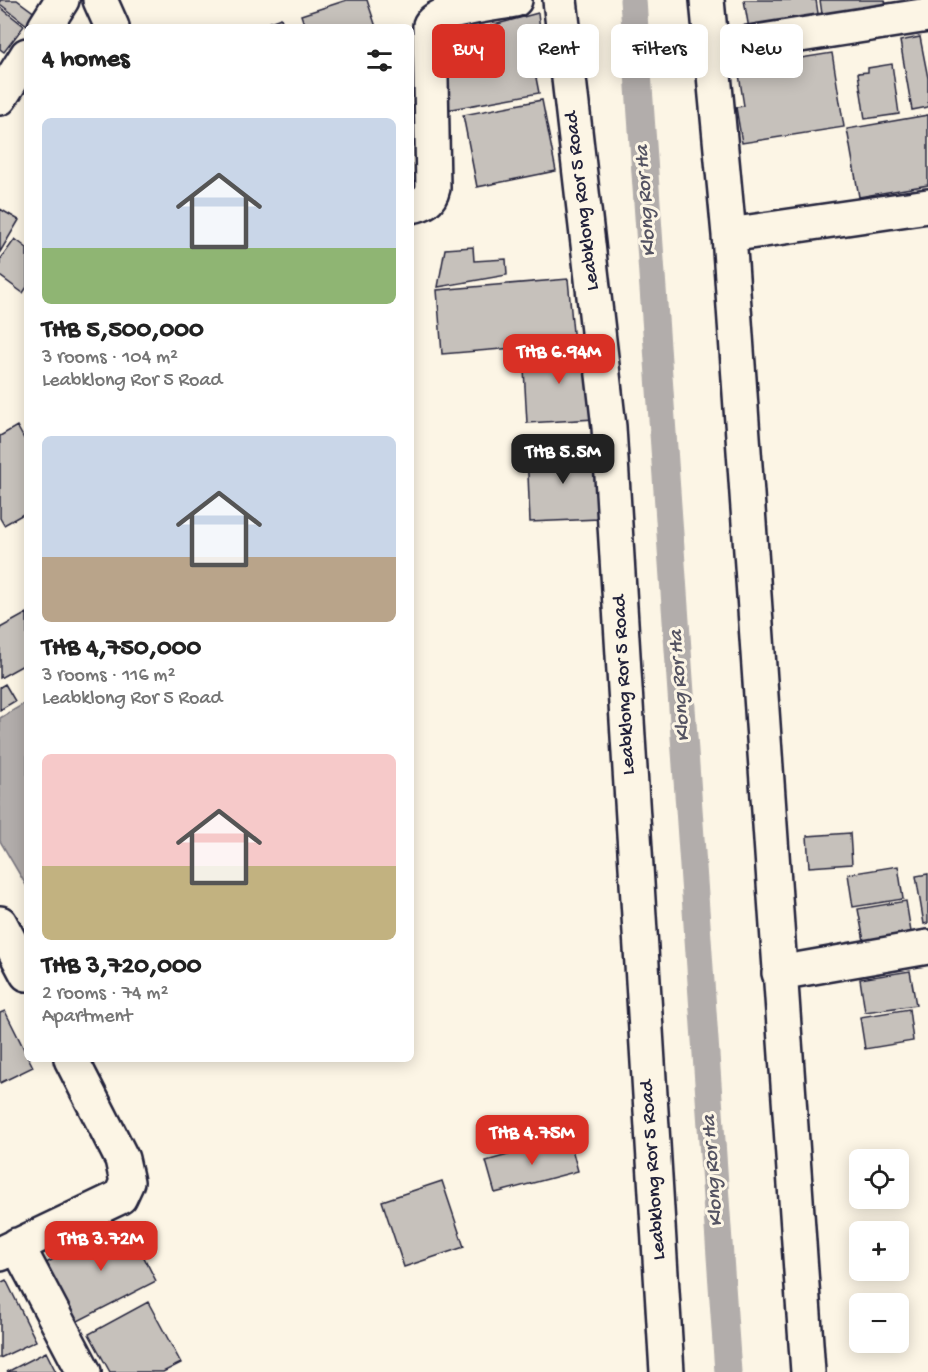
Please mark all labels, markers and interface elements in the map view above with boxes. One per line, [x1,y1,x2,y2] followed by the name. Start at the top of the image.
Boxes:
[432,24,505,78] chip: Buy
[517,24,599,78] chip: Rent
[611,24,708,78] chip: Filters
[720,24,803,78] chip: New
[363,44,396,77] icon: filters
[42,45,129,76] text: 4 homes
[560,108,605,292] street label: Leabklong Ror 5 Road
[631,143,663,258] water label: Klong Ror Ha
[165,157,273,265] icon: home
[42,316,204,347] text: THB 5,500,000
[490,334,628,385] pin: THB 6.94M
[517,342,601,365] text: THB 6.94M
[42,347,178,370] text: 3 rooms · 104 m²
[42,370,222,393] text: Leabklong Ror 5 Road
[501,434,625,485] pin: THB 5.5M
[525,442,601,465] text: THB 5.5M
[165,475,273,583] icon: home
[609,592,641,776] street label: Leabklong Ror 5 Road
[665,628,697,743] water label: Klong Ror Ha
[42,634,201,665] text: THB 4,750,000
[42,665,175,688] text: 3 rooms · 116 m²
[42,688,222,711] text: Leabklong Ror 5 Road
[165,793,273,901] icon: home
[42,952,201,983] text: THB 3,720,000
[42,983,168,1006] text: 2 rooms · 74 m²
[42,1006,132,1029] text: Apartment
[636,1077,672,1261] street label: Leabklong Ror 5 Road
[698,1113,730,1228] water label: Klong Ror Ha
[463,1115,601,1166] pin: THB 4.75M
[490,1123,574,1146] text: THB 4.75M
[849,1149,909,1353] map controls
[849,1149,909,1209] button: locate
[32,1221,170,1272] pin: THB 3.72M
[849,1221,909,1281] button: +
[59,1229,143,1252] text: THB 3.72M
[849,1293,909,1353] button: −

